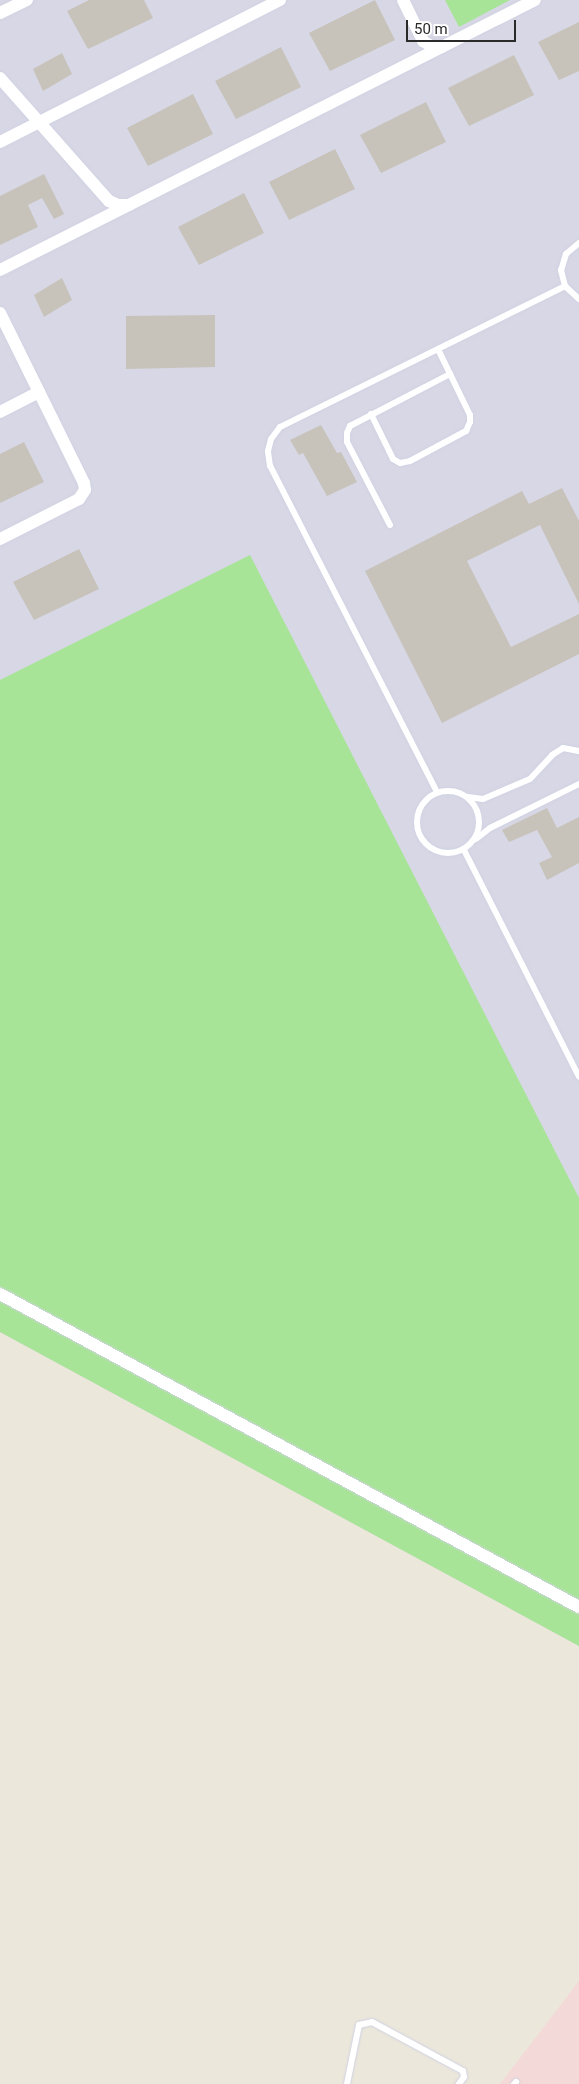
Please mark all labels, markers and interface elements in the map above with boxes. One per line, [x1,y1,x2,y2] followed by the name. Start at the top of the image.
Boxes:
[409,10,519,42] scale bar
[414,20,448,38] text: 50 m

